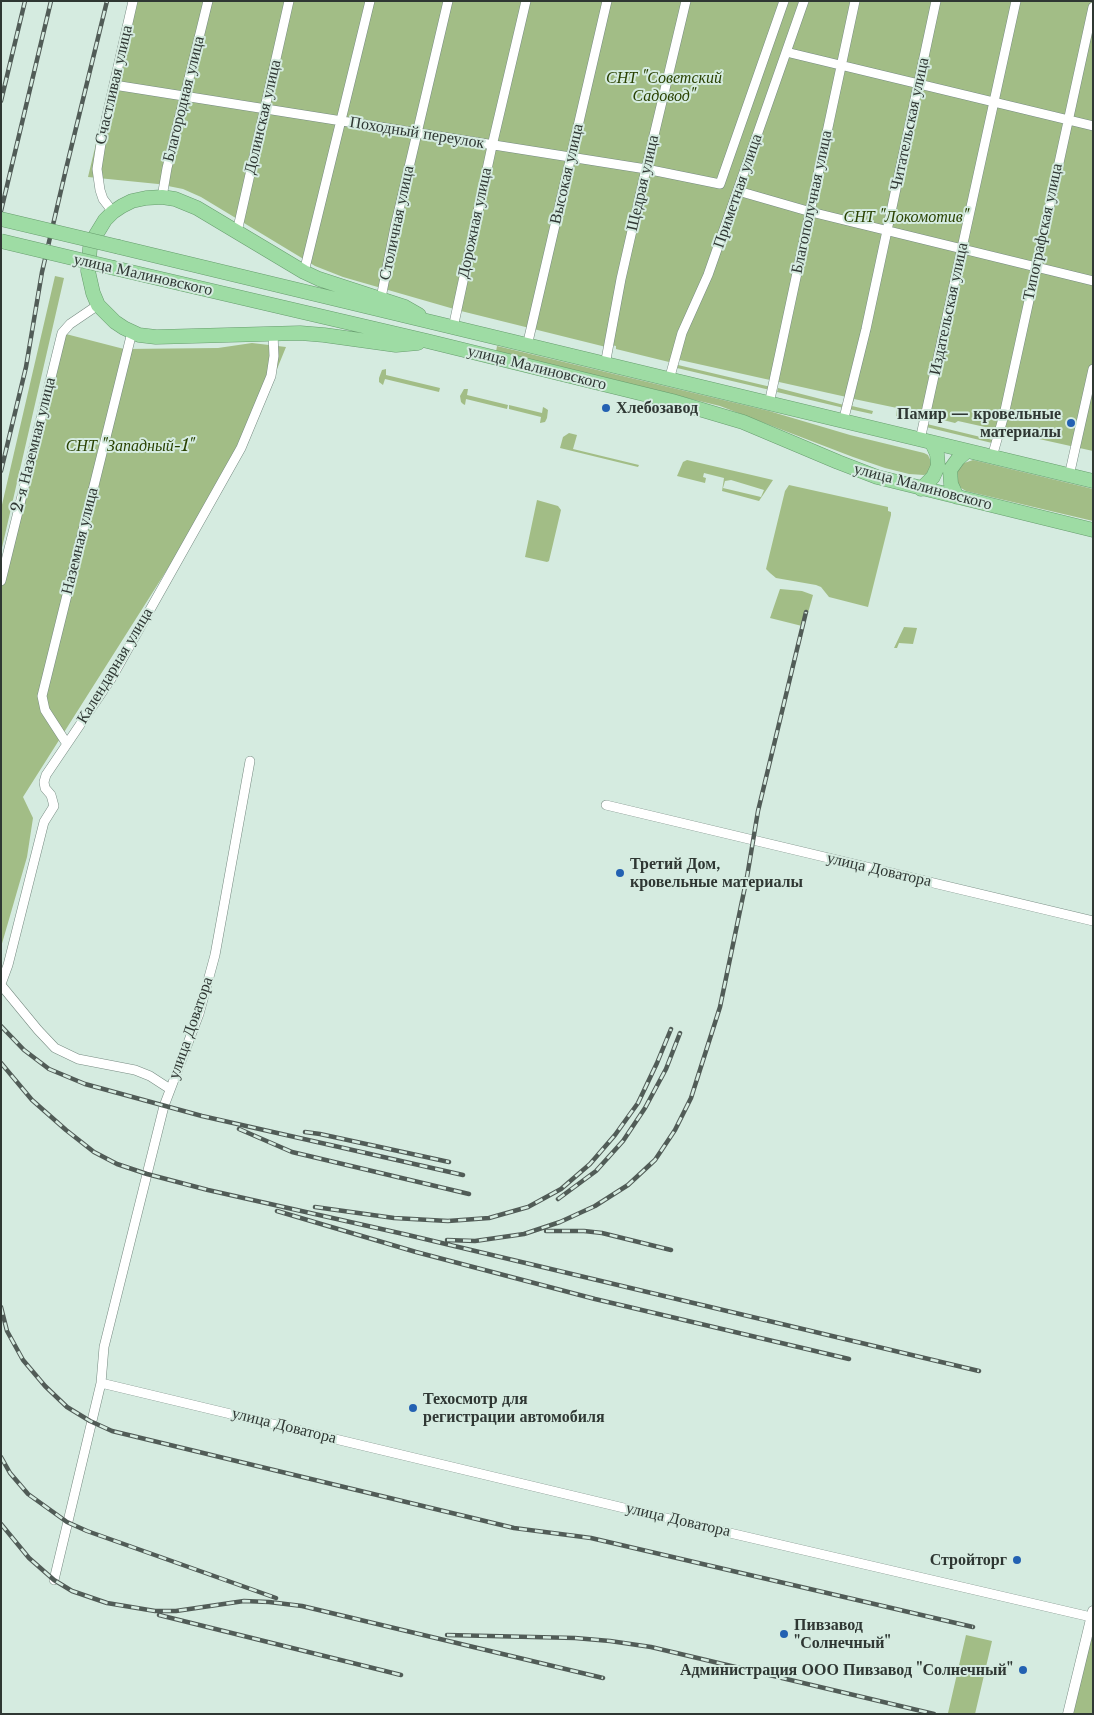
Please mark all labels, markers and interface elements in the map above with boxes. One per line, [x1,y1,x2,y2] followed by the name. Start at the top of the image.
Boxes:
[91,24,137,146] street label: Счастливая улица
[159,34,209,164] street label: Благородная улица
[887,56,933,192] street label: Читательская улица
[240,58,286,176] street label: Долинская улица
[606,68,722,106] park label: СНТ "Советский Садовод"
[348,113,486,153] street label: Походный переулок
[546,122,588,226] street label: Высокая улица
[787,129,837,275] street label: Благополучная улица
[709,131,767,251] street label: Приметная улица
[623,133,663,233] street label: Щедрая улица
[1019,162,1067,302] street label: Типографская улица
[375,164,419,282] street label: Столичная улица
[454,166,496,280] street label: Дорожная улица
[844,207,968,227] park label: СНТ "Локомотив"
[926,241,972,377] street label: Издательская улица
[71,250,215,300] street label: улица Малиновского
[466,341,608,395] street label: улица Малиновского
[8,375,60,515] street label: 2-я Наземная улица
[616,398,698,418] place label: Хлебозавод
[600,402,612,414] marker: Хлебозавод
[897,404,1061,442] place label: Памир — кровельные материалы
[1065,417,1077,429] marker: Памир — кровельные материалы
[66,436,194,456] park label: СНТ "Западный-1"
[852,459,994,515] street label: улица Малиновского
[57,486,103,596] street label: Наземная улица
[73,605,157,727] street label: Календарная улица
[825,849,933,891] street label: улица Доватора
[630,854,803,892] place label: Третий Дом, кровельные материалы
[614,867,626,879] marker: Третий Дом, кровельные материалы
[165,974,217,1082] street label: улица Доватора
[423,1389,605,1427] place label: Техосмотр для регистрации автомобиля
[407,1402,419,1414] marker: Техосмотр для регистрации автомобиля
[230,1404,338,1448] street label: улица Доватора
[624,1499,732,1541] street label: улица Доватора
[930,1550,1007,1570] place label: Стройторг
[1011,1554,1023,1566] marker: Стройторг
[794,1615,891,1653] place label: Пивзавод "Солнечный"
[778,1628,790,1640] marker: Пивзавод "Солнечный"
[680,1660,1013,1680] place label: Администрация ООО Пивзавод "Солнечный"
[1017,1664,1029,1676] marker: Администрация ООО Пивзавод "Солнечный"

